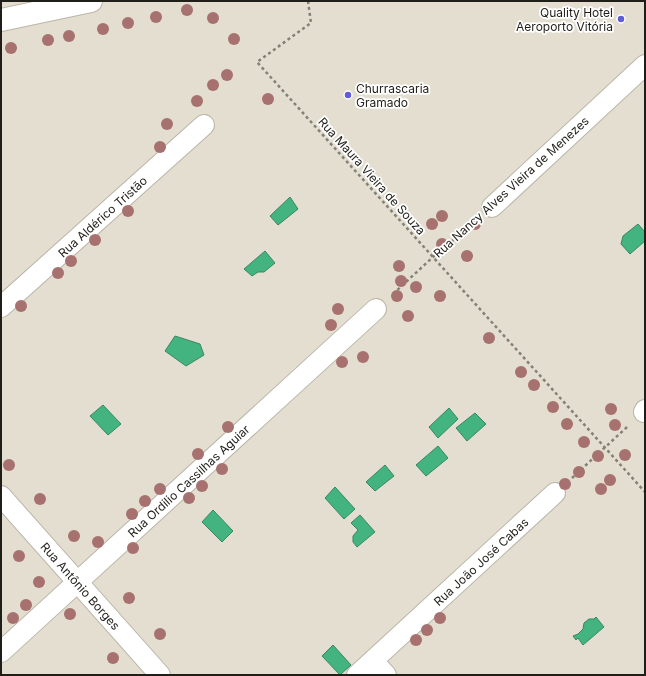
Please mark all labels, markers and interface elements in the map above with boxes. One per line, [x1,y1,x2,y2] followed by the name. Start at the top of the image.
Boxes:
[516,5,613,34] place label: Quality Hotel Aeroporto Vitória
[616,14,626,24] marker: Quality Hotel Aeroporto Vitória
[356,81,429,110] place label: Churrascaria Gramado
[343,90,353,100] marker: Churrascaria Gramado
[430,113,592,261] street label: Rua Nancy Alves Vieira de Menezes
[315,114,429,238] street label: Rua Maura Vieira de Souza
[55,172,150,260] street label: Rua Aldérico Tristão
[124,421,253,540] street label: Rua Ordilio Cassilhas Aguiar
[430,514,531,609] street label: Rua João José Cabas
[38,539,124,633] street label: Rua Antônio Borges

